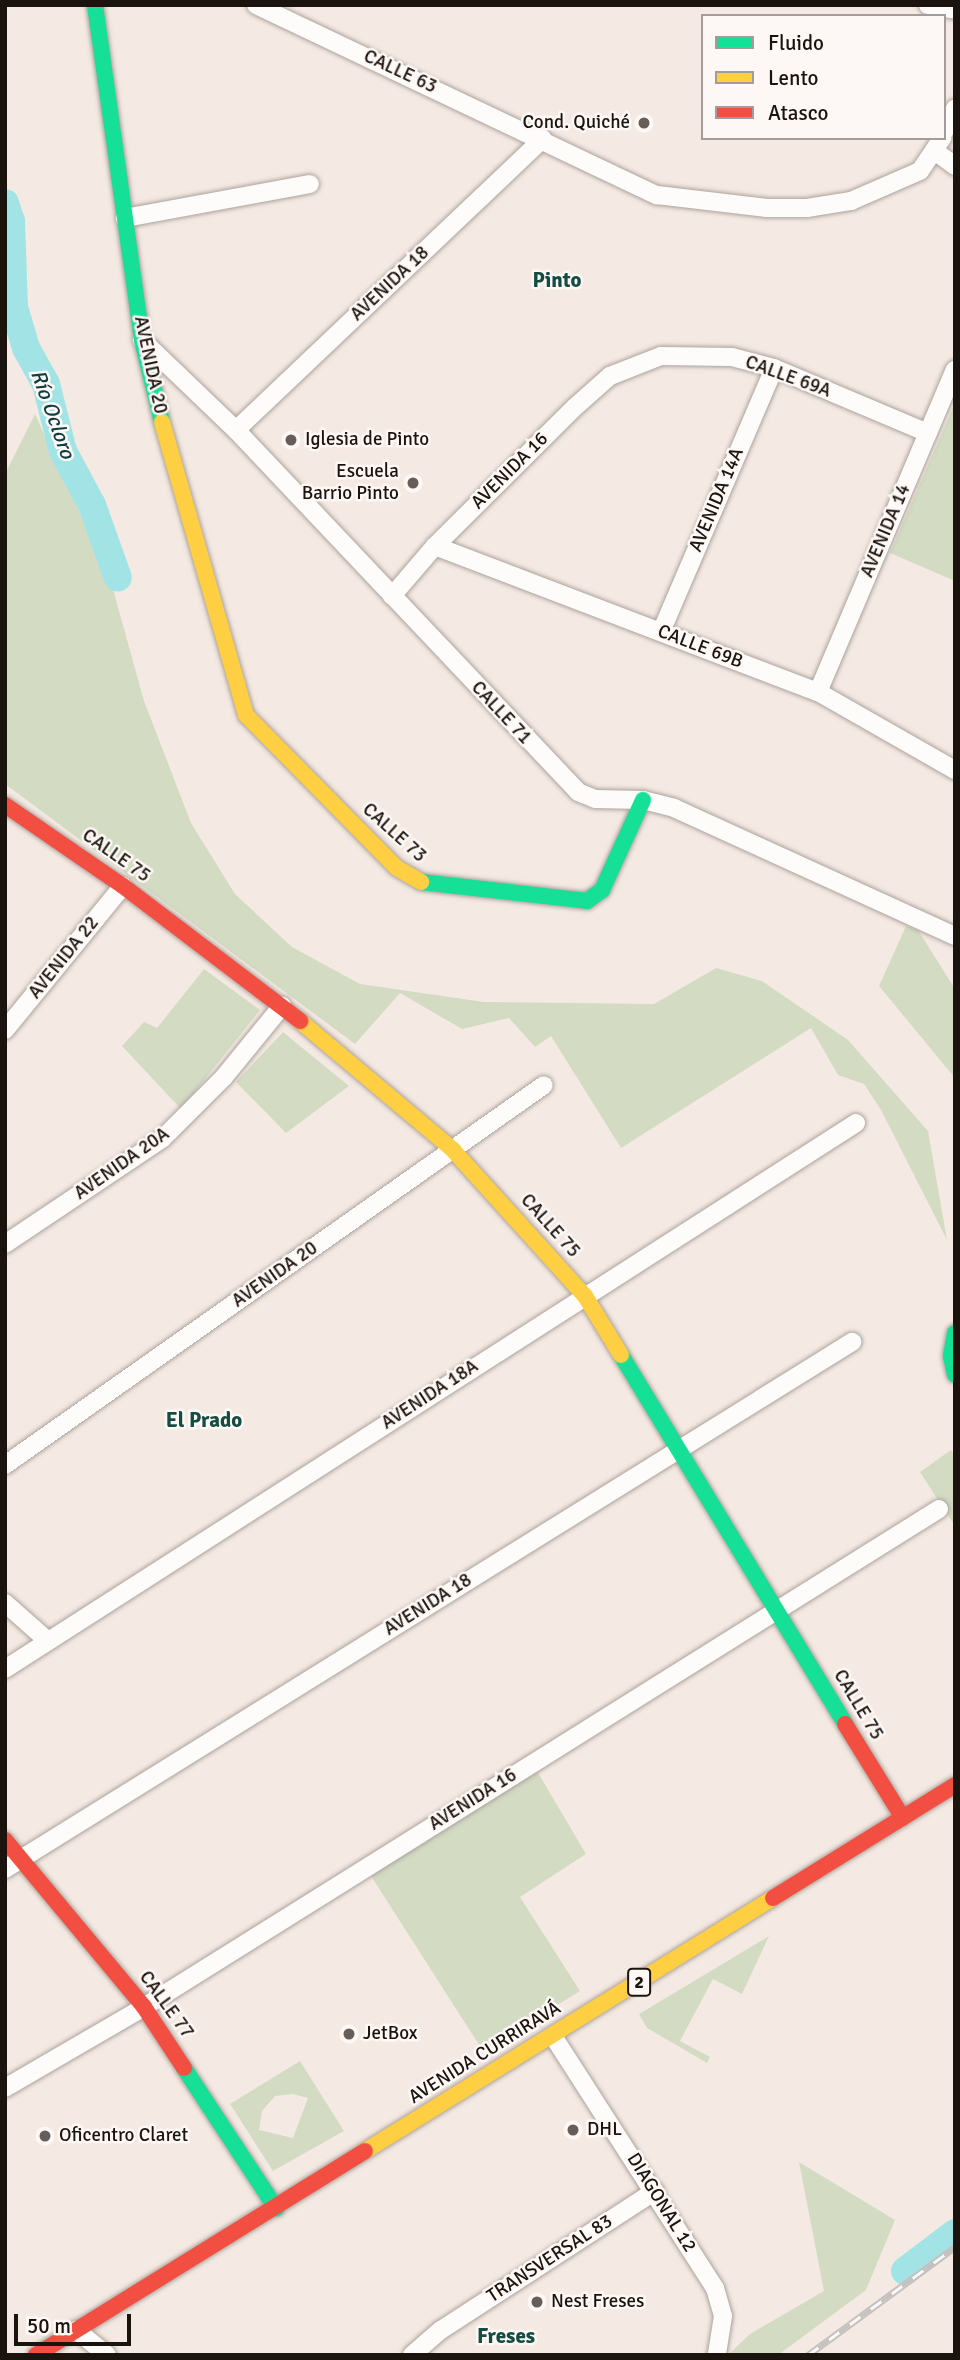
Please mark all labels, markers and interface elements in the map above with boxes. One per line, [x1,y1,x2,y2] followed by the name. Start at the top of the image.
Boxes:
[701,14,946,140] legend
[768,30,824,56] text: Fluido
[360,45,440,99] street label: CALLE 63
[768,65,818,91] text: Lento
[768,100,828,126] text: Atasco
[523,112,630,134] place label: Cond. Quiché
[636,115,652,131] marker: Cond. Quiché
[346,242,434,326] street label: AVENIDA 18
[533,267,581,293] district label: Pinto
[129,314,171,416] street label: AVENIDA 20
[742,351,834,403] street label: CALLE 69A
[25,366,81,462] water label: Río Ocloro
[467,428,553,514] street label: AVENIDA 16
[305,429,429,451] place label: Iglesia de Pinto
[283,432,299,448] marker: Iglesia de Pinto
[685,445,749,555] street label: AVENIDA 14A
[302,461,399,505] place label: Escuela Barrio Pinto
[405,475,421,491] marker: Escuela Barrio Pinto
[856,481,916,581] street label: AVENIDA 14
[654,620,746,674] street label: CALLE 69B
[466,677,536,749] street label: CALLE 71
[357,798,431,868] street label: CALLE 73
[78,824,154,888] street label: CALLE 75
[24,912,104,1004] street label: AVENIDA 22
[70,1123,174,1205] street label: AVENIDA 20A
[515,1189,585,1263] street label: CALLE 75
[228,1237,322,1313] street label: AVENIDA 20
[377,1355,483,1435] street label: AVENIDA 18A
[166,1407,242,1433] district label: El Prado
[380,1569,476,1641] street label: AVENIDA 18
[828,1666,888,1744] street label: CALLE 75
[425,1764,521,1836] street label: AVENIDA 16
[134,1967,198,2043] street label: CALLE 77
[627,1968,651,1996] road number: 2
[405,1997,565,2109] street label: AVENIDA CURRIRAVÁ
[363,2023,417,2045] place label: JetBox
[341,2026,357,2042] marker: JetBox
[587,2119,622,2141] place label: DHL
[565,2122,581,2138] marker: DHL
[59,2125,188,2147] place label: Oficentro Claret
[37,2128,53,2144] marker: Oficentro Claret
[621,2149,701,2257] street label: DIAGONAL 12
[483,2210,617,2308] street label: TRANSVERSAL 83
[551,2291,644,2313] place label: Nest Freses
[529,2294,545,2310] marker: Nest Freses
[18,2300,135,2344] scale bar
[27,2313,71,2339] text: 50 m
[477,2323,535,2349] district label: Freses

